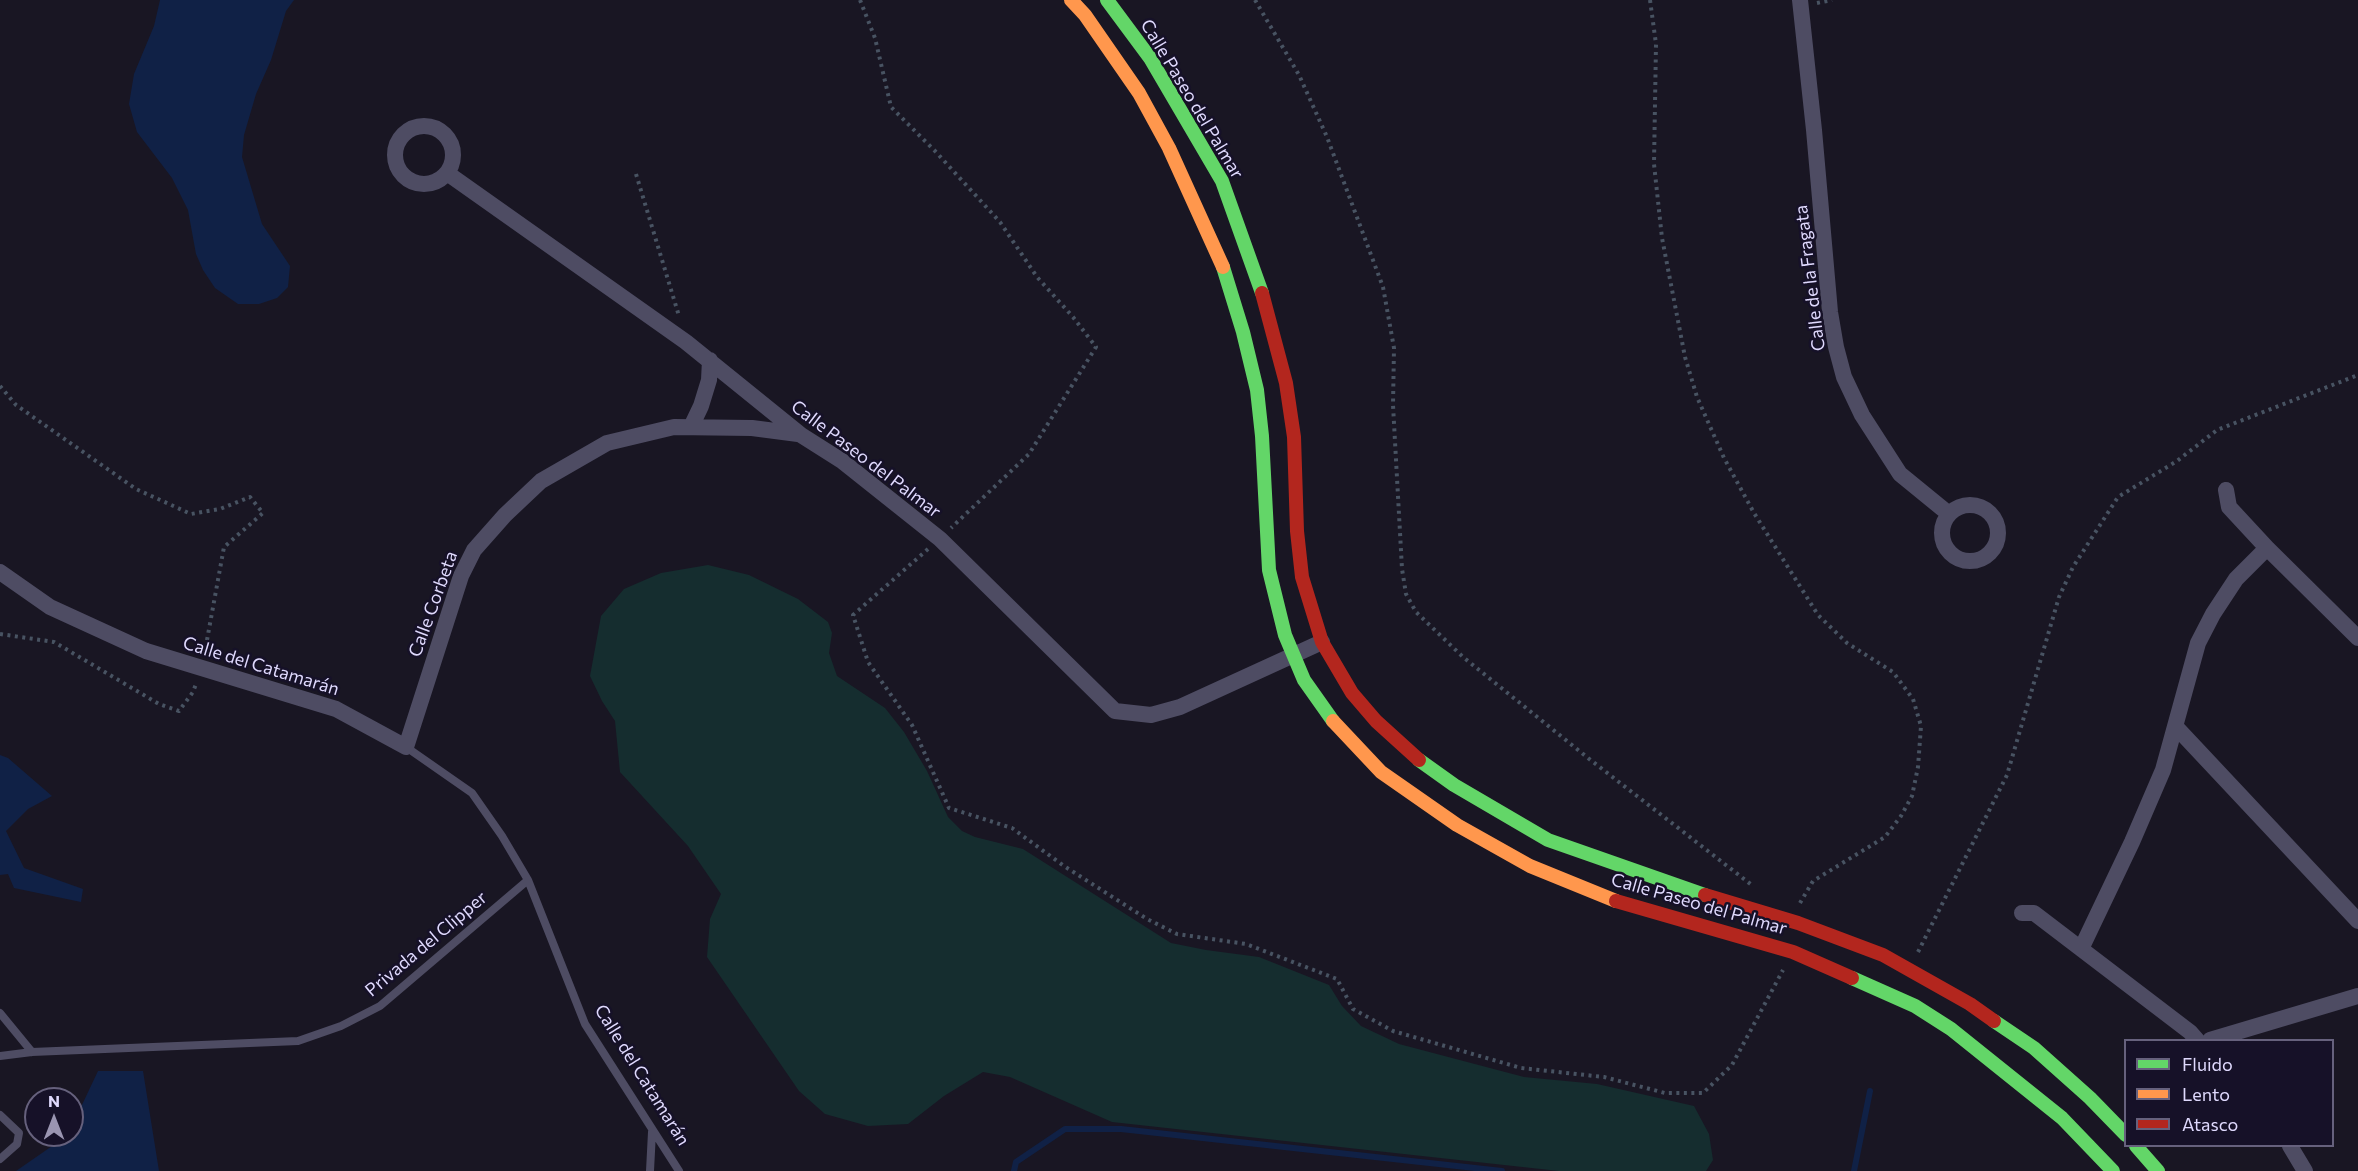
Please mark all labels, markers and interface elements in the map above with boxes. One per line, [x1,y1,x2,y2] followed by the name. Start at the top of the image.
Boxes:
[1136,15,1248,183] street label: Calle Paseo del Palmar
[1790,204,1830,352] street label: Calle de la Fragata
[787,396,945,522] street label: Calle Paseo del Palmar
[404,548,462,660] street label: Calle Corbeta
[180,632,342,700] street label: Calle del Catamarán
[1609,869,1789,939] street label: Calle Paseo del Palmar
[361,887,491,1001] street label: Privada del Clipper
[590,1001,694,1149] street label: Calle del Catamarán
[2124,1039,2334,1147] legend
[2182,1053,2233,1075] text: Fluido
[2182,1083,2230,1105] text: Lento
[24,1087,84,1147] north arrow
[48,1091,60,1110] text: N
[2182,1113,2238,1135] text: Atasco

